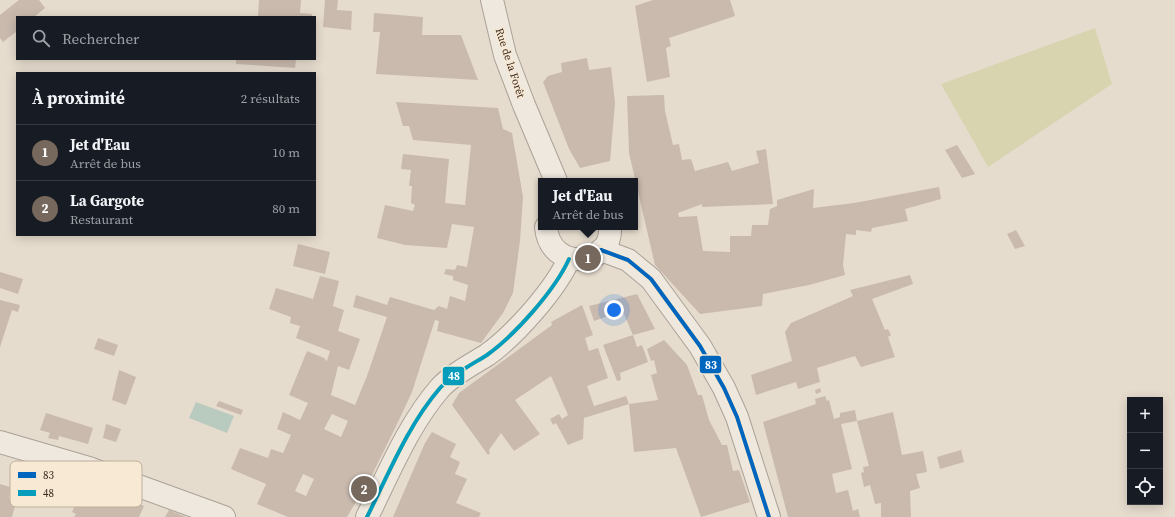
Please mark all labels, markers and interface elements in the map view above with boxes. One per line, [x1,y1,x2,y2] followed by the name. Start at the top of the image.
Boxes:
[16,16,316,60] search box
[492,26,529,100] street label: Rue de la Forêt
[30,27,52,49] icon: search
[62,28,139,49] text: Rechercher
[32,86,125,110] text: À proximité
[241,90,300,107] text: 2 résultats
[70,134,130,155] text: Jet d'Eau
[41,144,49,161] text: 1
[272,144,300,161] text: 10 m
[70,155,141,172] text: Arrêt de bus
[538,178,638,230] popup
[552,185,612,206] text: Jet d'Eau
[70,190,144,211] text: La Gargote
[41,200,49,217] text: 2
[272,200,300,217] text: 80 m
[552,206,624,223] text: Arrêt de bus
[70,211,133,228] text: Restaurant
[575,243,601,273] pin: 1
[604,300,624,320] your location
[699,355,722,374] line badge: 83
[705,358,717,373] text: 83
[442,366,465,386] line badge: 48
[448,369,460,384] text: 48
[1127,397,1163,505] map controls
[1127,397,1163,433] button: +
[1127,433,1163,469] button: −
[10,461,142,507] legend
[43,468,54,483] text: 83
[1127,469,1163,505] button: locate
[351,474,377,504] pin: 2
[43,486,54,501] text: 48

